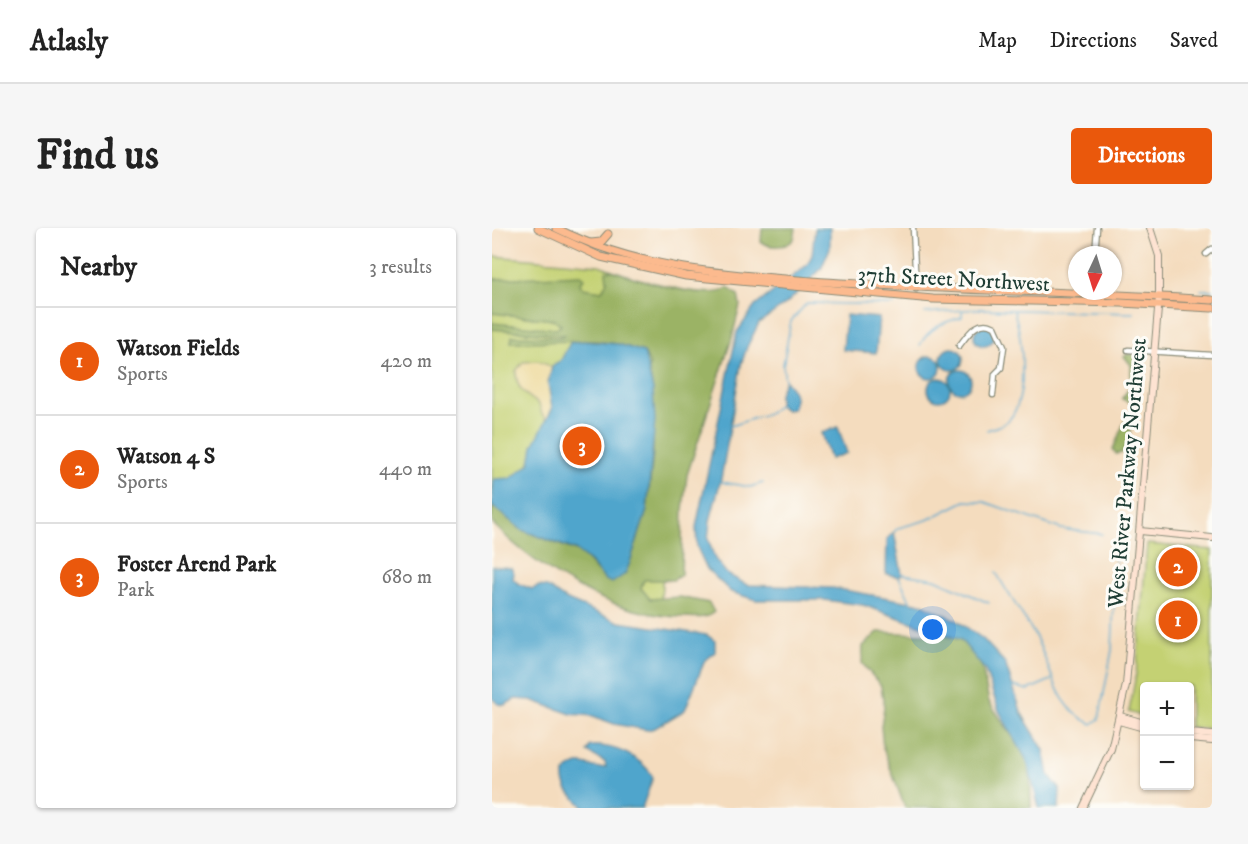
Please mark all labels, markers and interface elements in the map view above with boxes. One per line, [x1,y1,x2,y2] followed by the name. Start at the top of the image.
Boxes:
[30,24,108,59] text: Atlasly
[978,28,1017,54] text: Map
[1050,28,1137,54] text: Directions
[1170,28,1218,54] text: Saved
[1071,128,1212,184] button: Directions
[36,130,159,182] text: Find us
[1068,246,1122,300] north arrow
[60,251,137,284] text: Nearby
[369,255,432,280] text: 3 results
[857,261,1051,298] street label: 37th Street Northwest
[117,335,240,362] text: Watson Fields
[1102,337,1153,610] street label: West River Parkway Northwest
[76,349,83,374] text: 1
[381,349,432,374] text: 420 m
[117,362,168,387] text: Sports
[562,424,602,468] pin: 3
[117,443,215,470] text: Watson 4 S
[75,457,84,482] text: 2
[379,457,432,482] text: 440 m
[117,470,168,495] text: Sports
[1158,544,1198,590] pin: 2
[117,551,276,578] text: Foster Arend Park
[76,565,83,590] text: 3
[382,565,432,590] text: 680 m
[117,578,154,603] text: Park
[1158,598,1198,642] pin: 1
[918,615,947,644] your location
[1140,682,1194,790] map controls
[1140,682,1194,736] button: +
[1140,736,1194,790] button: −

